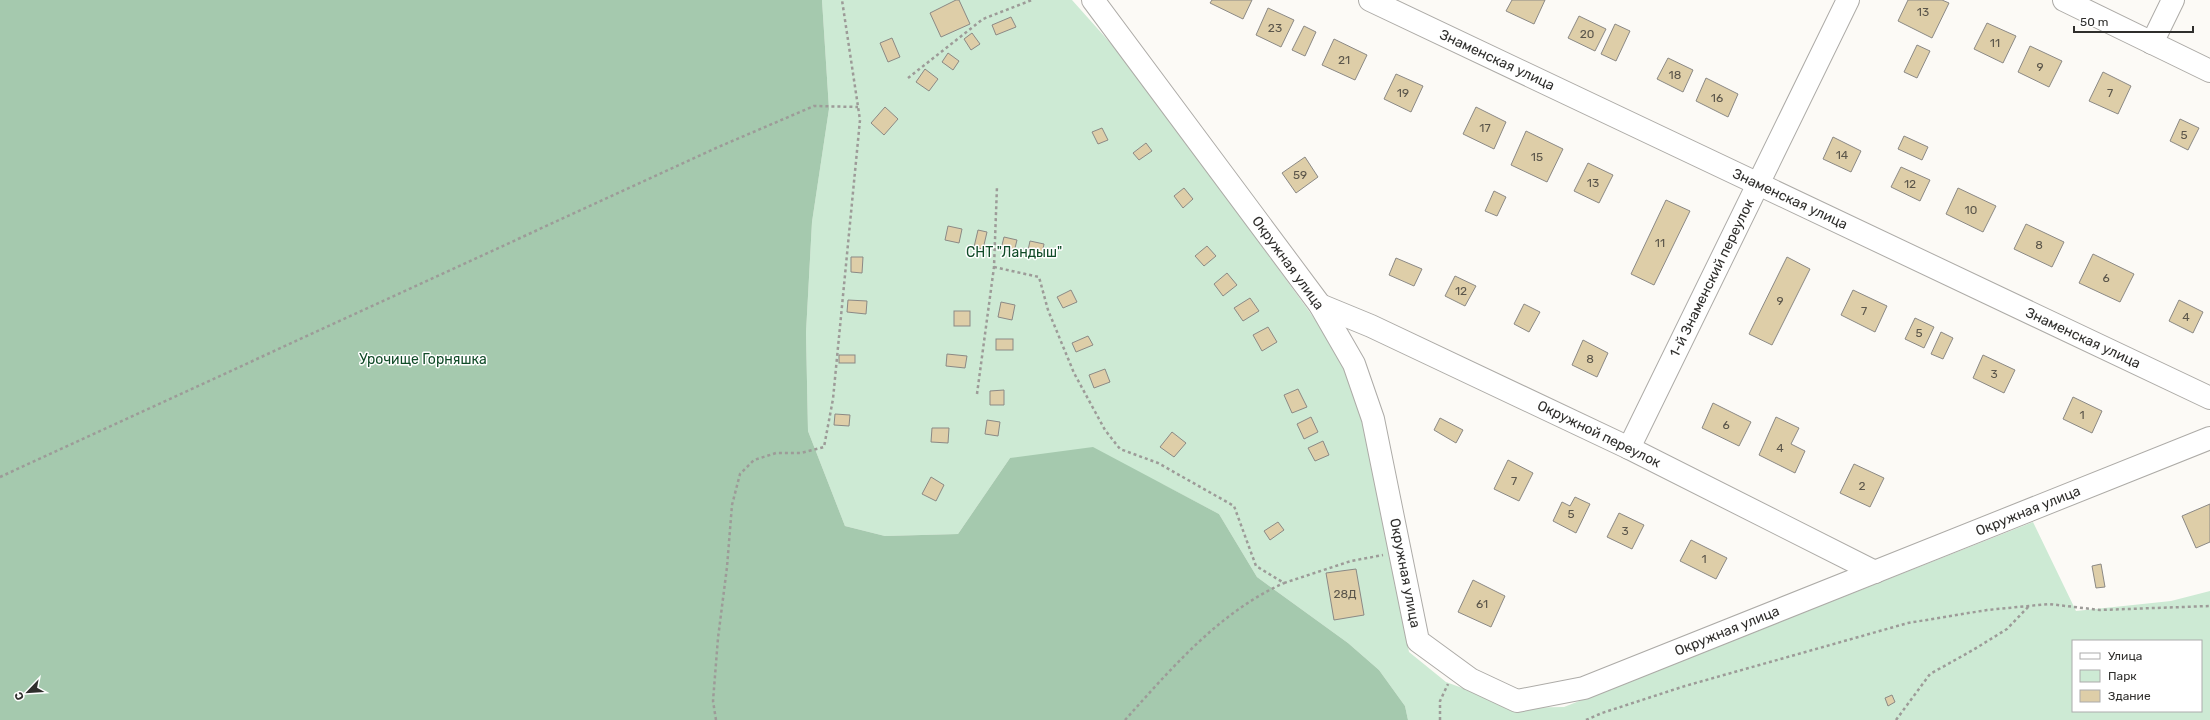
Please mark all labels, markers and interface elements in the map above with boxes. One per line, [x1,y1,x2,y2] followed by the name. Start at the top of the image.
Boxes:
[1917,5,1929,19] house number: 13
[2074,8,2193,34] scale bar
[2080,15,2108,29] text: 50 m
[1268,21,1282,35] house number: 23
[1437,26,1557,94] street label: Знаменская улица
[1580,27,1594,41] house number: 20
[1990,36,2000,50] house number: 11
[1338,53,1350,67] house number: 21
[2036,60,2044,74] house number: 9
[1669,68,1681,82] house number: 18
[1397,86,1409,100] house number: 19
[2107,86,2113,100] house number: 7
[1711,91,1723,105] house number: 16
[1479,121,1491,135] house number: 17
[2180,128,2188,142] house number: 5
[1836,148,1849,162] house number: 14
[1531,150,1543,164] house number: 15
[1730,165,1850,233] street label: Знаменская улица
[1293,168,1307,182] house number: 59
[1587,176,1599,190] house number: 13
[1904,177,1916,191] house number: 12
[1666,196,1758,360] street label: 1-й Знаменский переулок
[1965,203,1977,217] house number: 10
[1248,213,1328,313] street label: Окружная улица
[1655,236,1665,250] house number: 11
[2035,238,2043,252] house number: 8
[966,244,1062,261] park label: СНТ "Ландыш"
[2102,271,2110,285] house number: 6
[1455,284,1467,298] house number: 12
[1776,294,1784,308] house number: 9
[1861,304,1867,318] house number: 7
[2023,304,2143,372] street label: Знаменская улица
[2182,310,2190,324] house number: 4
[1915,326,1923,340] house number: 5
[359,351,487,368] park label: Урочище Горняшка
[1586,352,1594,366] house number: 8
[1990,367,1998,381] house number: 3
[1534,397,1664,472] street label: Окружной переулок
[2079,408,2085,422] house number: 1
[1722,418,1730,432] house number: 6
[1776,441,1784,455] house number: 4
[1511,474,1517,488] house number: 7
[1858,479,1866,493] house number: 2
[1973,482,2083,540] street label: Окружная улица
[1567,507,1575,521] house number: 5
[1386,517,1424,629] street label: Окружная улица
[1621,524,1629,538] house number: 3
[1701,552,1707,566] house number: 1
[1333,587,1357,601] house number: 28Д
[1476,597,1488,611] house number: 61
[1672,602,1782,660] street label: Окружная улица
[2072,640,2202,712] legend
[2108,649,2142,663] text: Улица
[2108,669,2137,683] text: Парк
[8,672,48,712] north arrow
[2108,689,2151,703] text: Здание
[12,690,27,702] text: С

